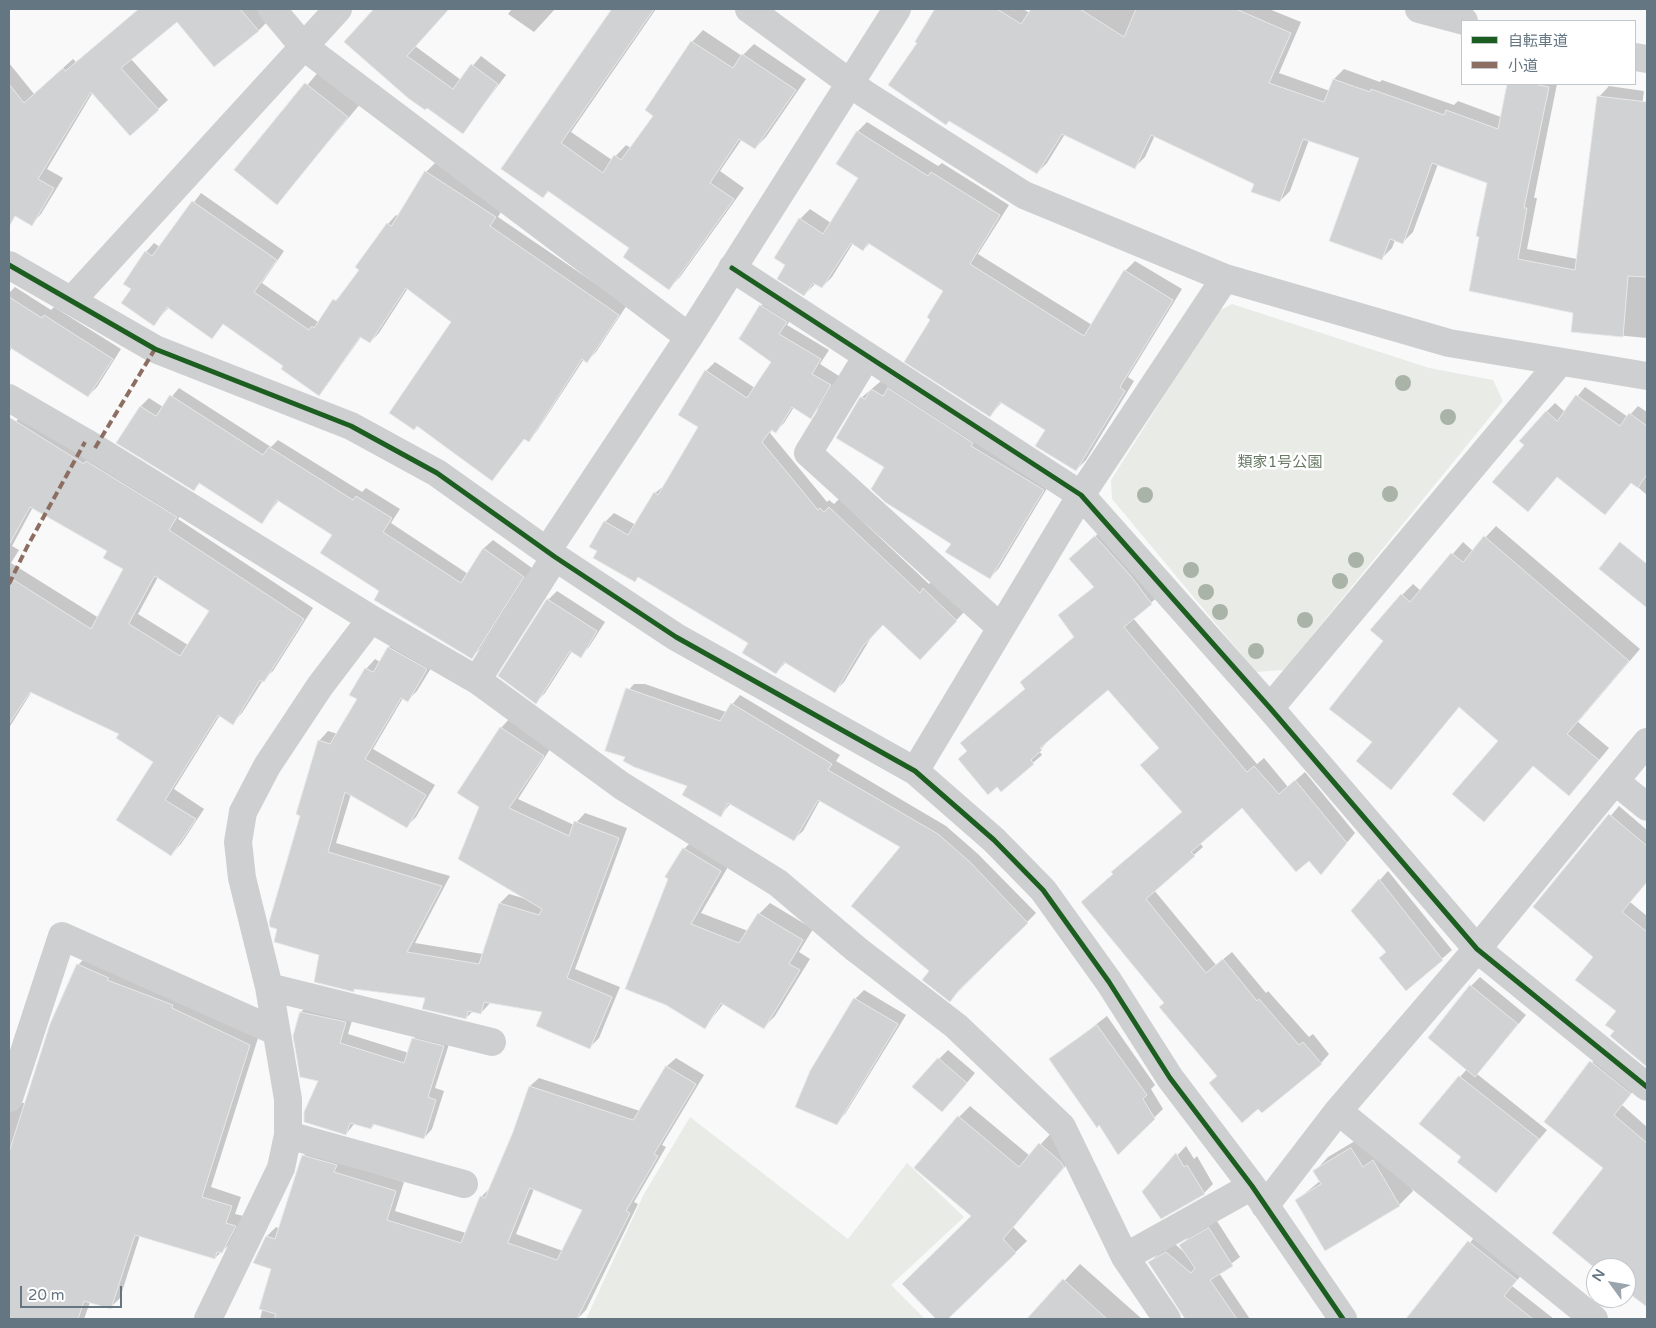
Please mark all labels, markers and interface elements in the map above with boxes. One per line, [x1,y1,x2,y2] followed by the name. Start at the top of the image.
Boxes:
[1461,20,1636,85] legend
[1508,32,1568,50] text: 自転車道
[1508,57,1538,75] text: 小道
[1238,454,1322,472] park label: 類家1号公園
[1586,1258,1636,1308] north arrow
[1589,1266,1609,1285] text: N
[22,1276,125,1308] scale bar
[28,1286,65,1304] text: 20 m

